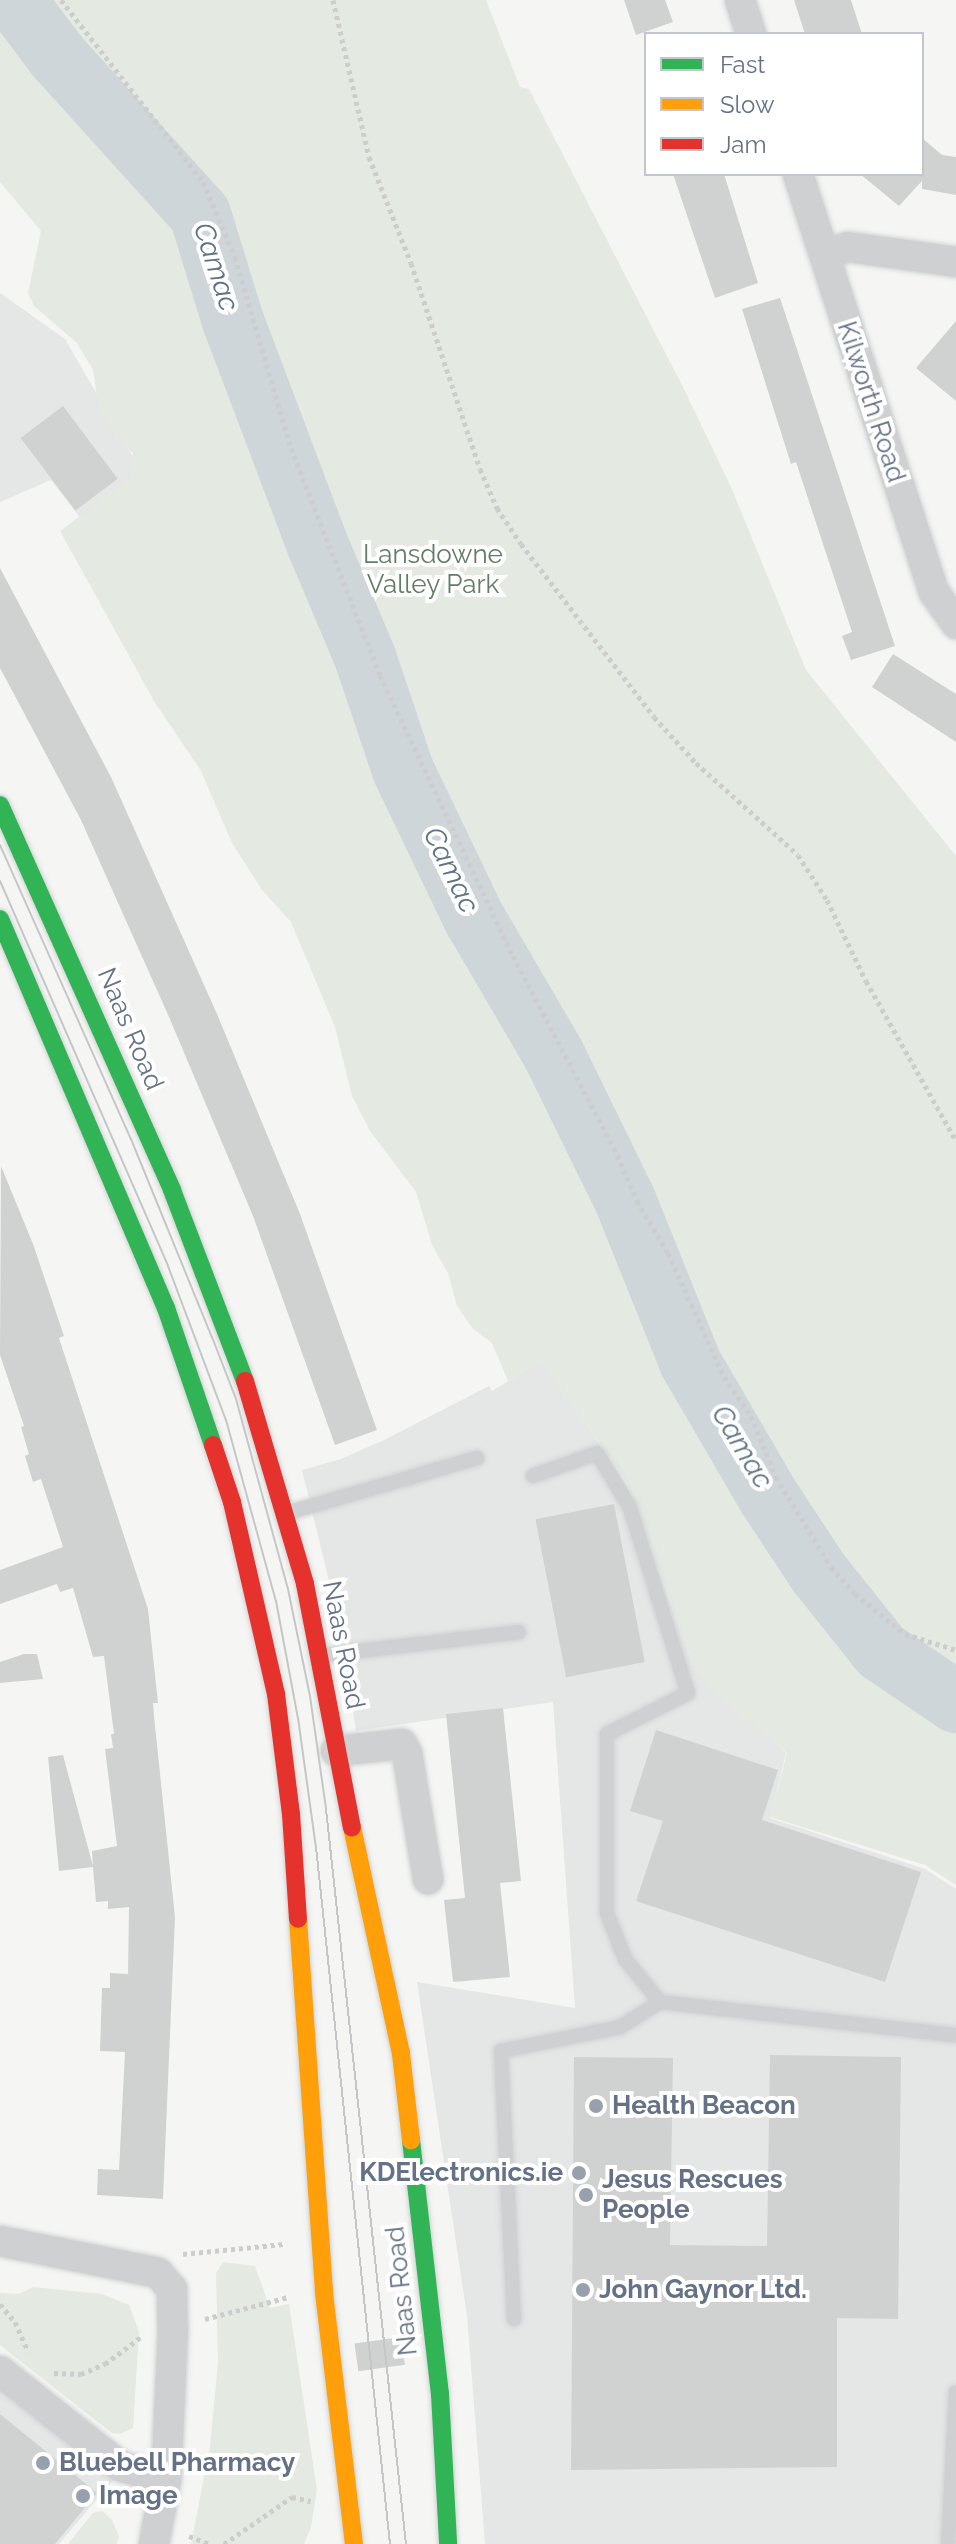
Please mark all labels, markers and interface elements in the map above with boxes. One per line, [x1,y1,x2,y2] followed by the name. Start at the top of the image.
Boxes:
[644,32,924,176] legend
[720,50,765,79] text: Fast
[720,90,774,119] text: Slow
[720,130,766,159] text: Jam
[186,218,246,316] water label: Camac
[830,318,912,486] street label: Kilworth Road
[363,539,503,600] park label: Lansdowne Valley Park
[416,822,486,918] water label: Camac
[90,963,170,1095] street label: Naas Road
[704,1399,780,1495] water label: Camac
[315,1578,371,1712] street label: Naas Road
[612,2090,796,2122] place label: Health Beacon
[587,2097,605,2115] marker: Health Beacon
[359,2157,563,2189] place label: KDElectronics.ie
[570,2164,588,2182] marker: KDElectronics.ie
[602,2164,782,2226] place label: Jesus Rescues People
[577,2186,595,2204] marker: Jesus Rescues People
[380,2225,424,2357] street label: Naas Road
[599,2274,807,2306] place label: John Gaynor Ltd.
[574,2281,592,2299] marker: John Gaynor Ltd.
[59,2447,296,2479] place label: Bluebell Pharmacy
[34,2454,52,2472] marker: Bluebell Pharmacy
[99,2480,178,2512] place label: Image
[74,2487,92,2505] marker: Image

